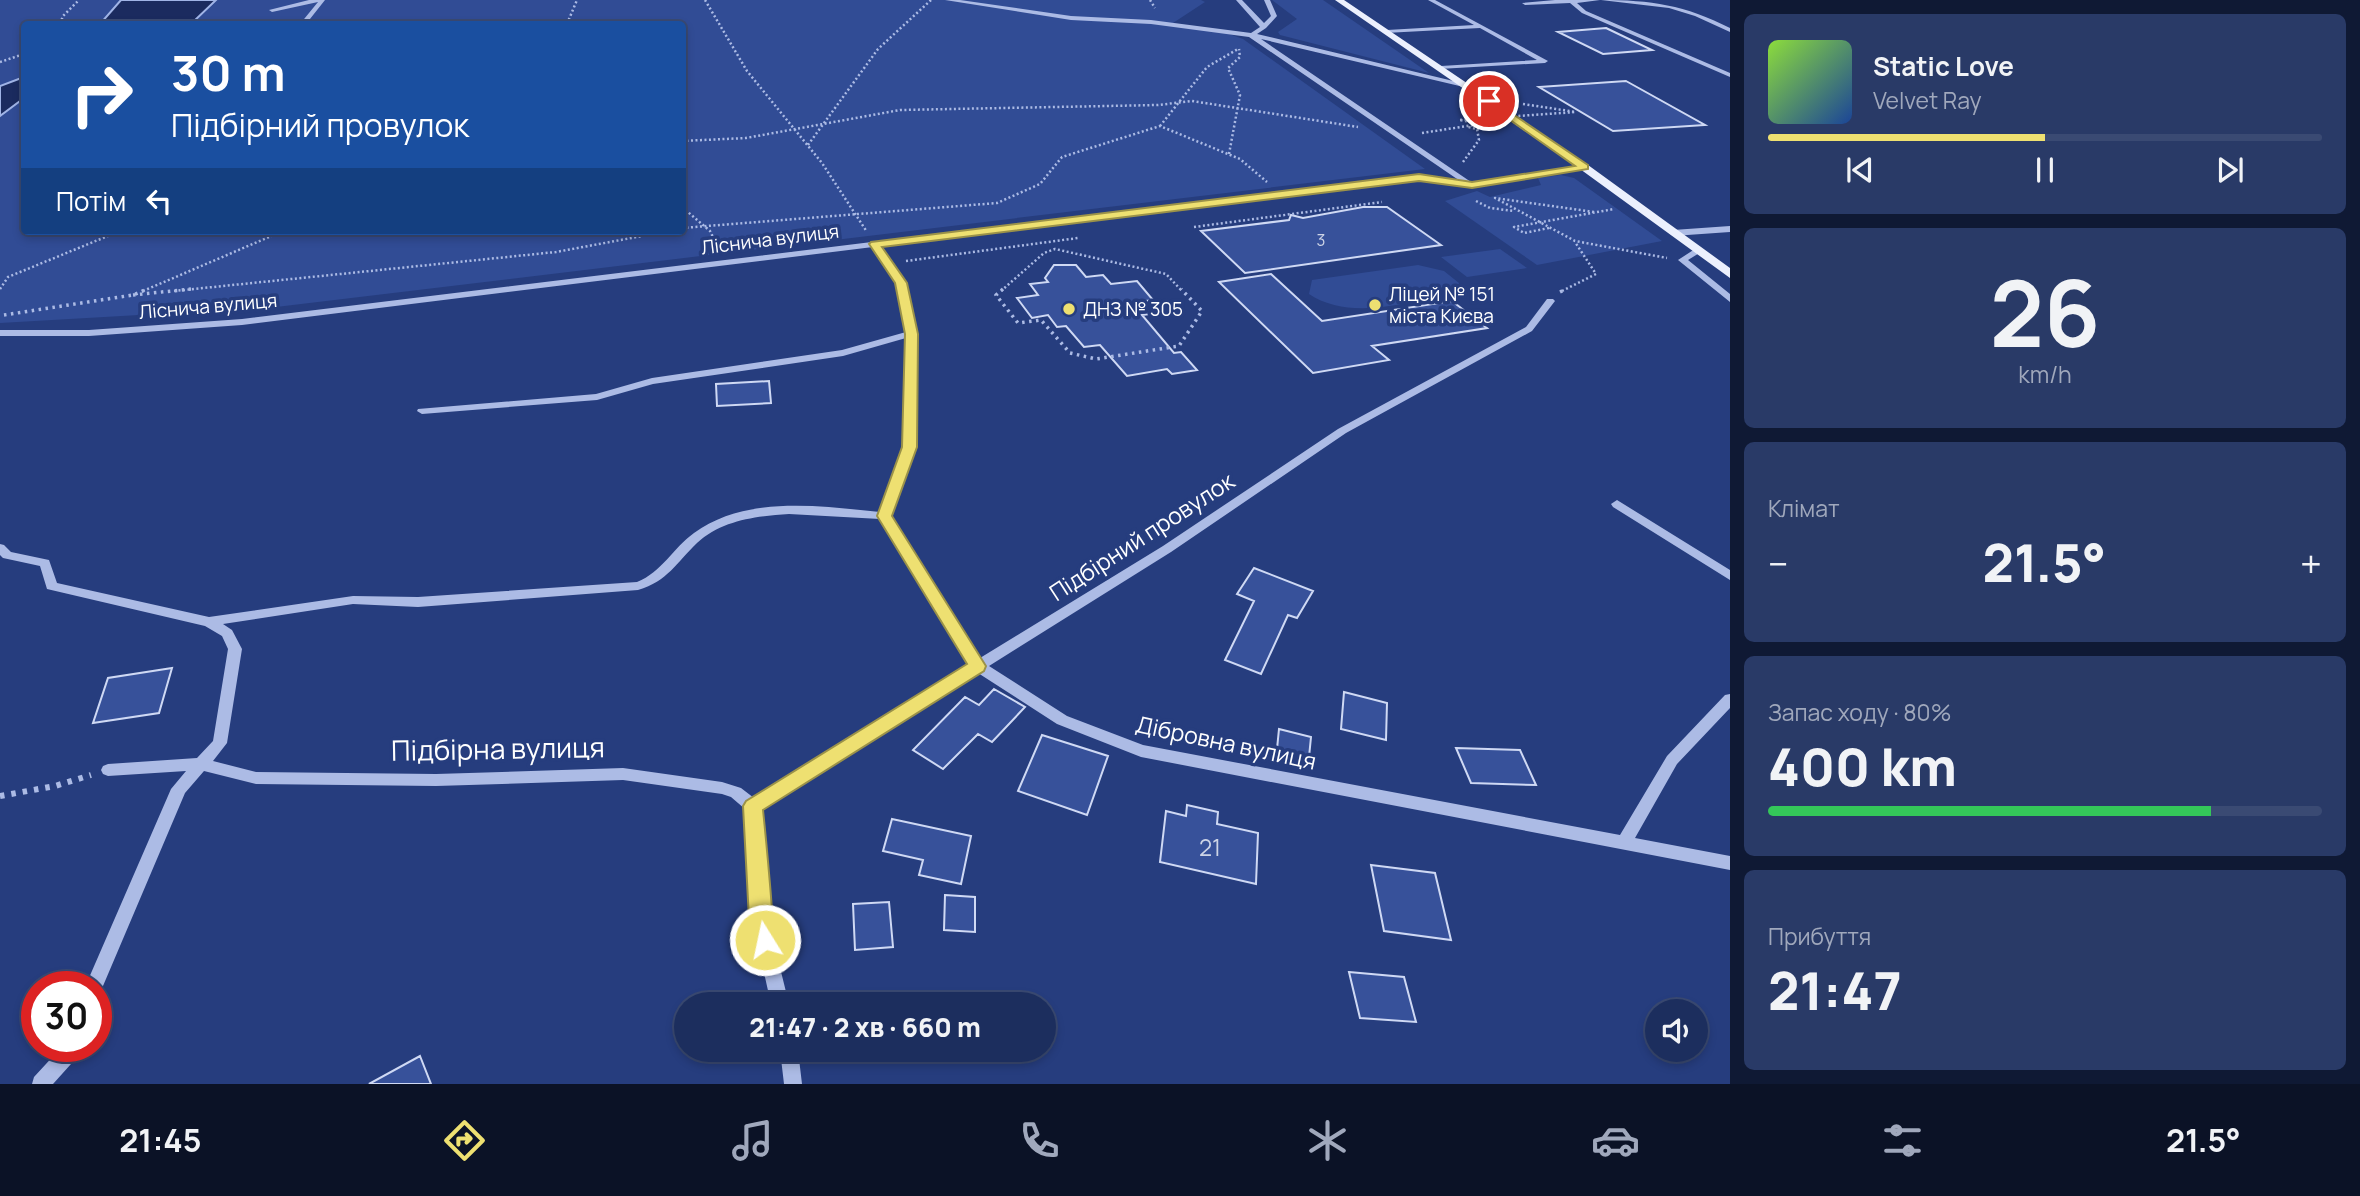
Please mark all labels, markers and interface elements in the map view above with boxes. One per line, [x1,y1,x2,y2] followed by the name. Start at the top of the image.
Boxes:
[171,39,286,106] text: 30 m
[1873,48,2014,84] text: Static Love
[56,49,147,140] icon: right
[1459,71,1519,131] pin
[1470,82,1508,120] icon: arrive
[1873,84,1982,116] text: Velvet Ray
[171,103,469,147] text: Підбірний провулок
[1841,151,1879,189] icon: previous
[2026,151,2064,189] icon: pause
[2211,151,2249,189] icon: next
[140,182,178,220] icon: left
[56,183,126,219] text: Потім
[700,218,840,260] street label: Ліснича вулиця
[1317,229,1325,251] house number: 3
[1990,250,2100,374] text: 26
[1389,281,1495,329] place label: Ліцей № 151 міста Києва
[138,287,278,325] street label: Ліснича вулиця
[1083,296,1183,322] place label: ДНЗ № 305
[1367,297,1383,313] marker: Ліцей № 151 міста Києва
[1061,301,1077,317] marker: ДНЗ № 305
[2018,358,2072,390] text: km/h
[1043,464,1241,608] street label: Підбірний провулок
[1768,492,1840,524] text: Клімат
[1983,527,2106,598] text: 21.5°
[1768,537,1789,589] text: −
[2300,537,2322,589] text: +
[1768,696,1951,728] text: Запас ходу · 80%
[1133,707,1319,777] street label: Дібровна вулиця
[391,727,605,769] street label: Підбірна вулиця
[1768,731,1957,802] text: 400 km
[1199,831,1221,863] house number: 21
[728,903,802,977] position arrow
[1768,920,1871,952] text: Прибуття
[1768,955,1902,1026] text: 21:47
[21,971,112,1062] speed limit sign: 30
[1645,999,1708,1062] map controls
[1645,999,1708,1062] button: sound
[749,1009,981,1045] text: 21:47 · 2 хв · 660 m
[440,1116,489,1165] icon: directions
[728,1116,777,1165] icon: music
[1015,1116,1064,1165] icon: phone
[1303,1116,1352,1165] icon: climate
[1591,1116,1640,1165] icon: car
[1878,1116,1927,1165] icon: filters
[119,1118,202,1162] text: 21:45
[2166,1118,2241,1162] text: 21.5°

